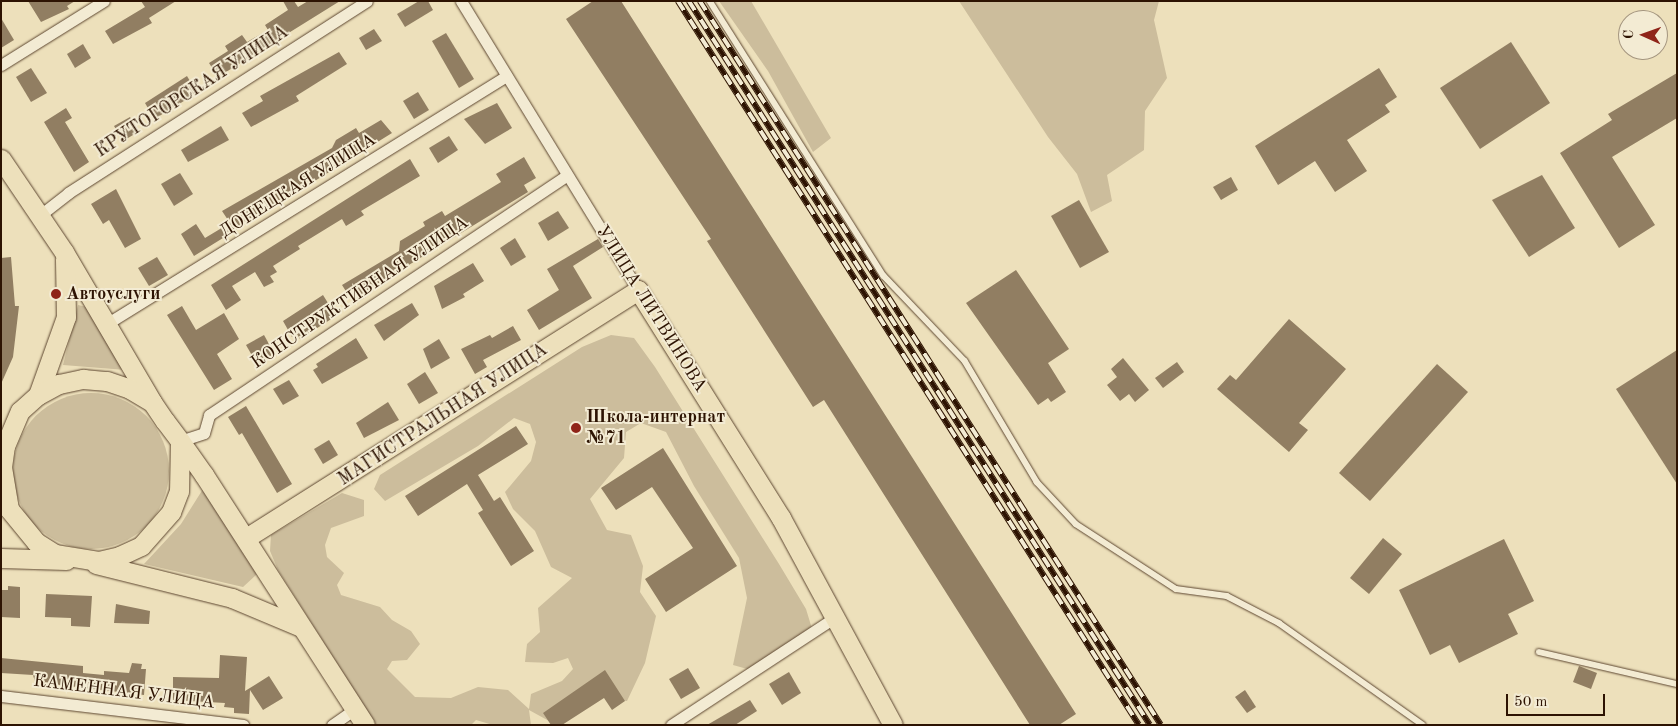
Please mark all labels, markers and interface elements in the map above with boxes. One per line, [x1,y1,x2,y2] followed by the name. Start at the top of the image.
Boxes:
[1618,10,1668,60] north arrow
[91,21,293,163] street label: КРУТОГОРСКАЯ УЛИЦА
[1622,30,1636,39] text: С
[216,129,380,243] street label: ДОНЕЦКАЯ УЛИЦА
[247,212,473,374] street label: КОНСТРУКТИВНАЯ УЛИЦА
[591,222,711,396] street label: УЛИЦА ЛИТВИНОВА
[66,283,161,305] place label: Автоуслуги
[50,288,62,300] marker: Автоуслуги
[334,339,552,491] street label: МАГИСТРАЛЬНАЯ УЛИЦА
[586,407,725,449] place label: Школа-интернат №71
[570,422,582,434] marker: Школа-интернат №71
[32,670,216,714] street label: КАМЕННАЯ УЛИЦА
[1508,684,1607,716] scale bar
[1514,695,1548,710] text: 50 m

